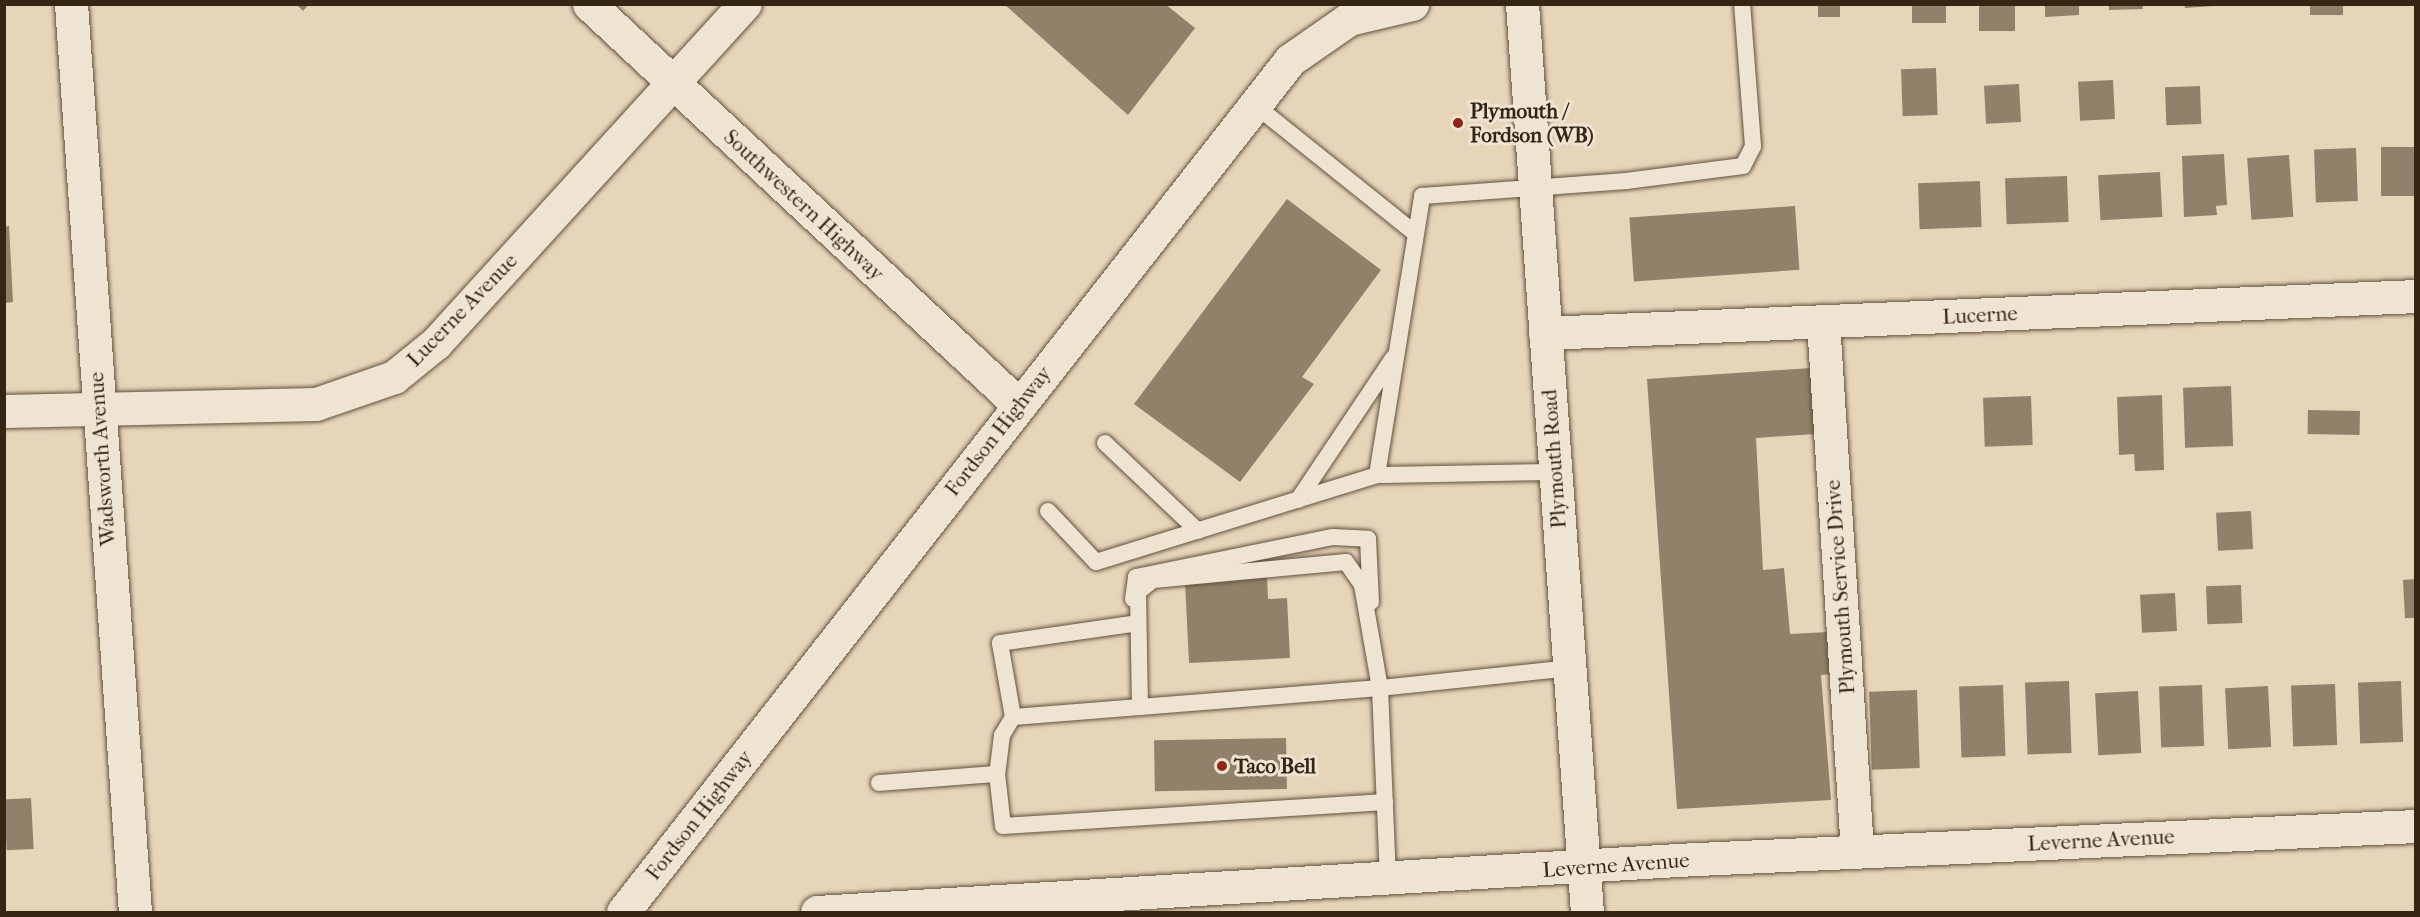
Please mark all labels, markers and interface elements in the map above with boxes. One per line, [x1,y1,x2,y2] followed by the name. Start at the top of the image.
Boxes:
[1470,98,1594,148] place label: Plymouth / Fordson (WB)
[1451,116,1465,130] marker: Plymouth / Fordson (WB)
[719,124,889,286] street label: Southwestern Highway
[402,248,522,372] street label: Lucerne Avenue
[1942,300,2018,330] street label: Lucerne
[939,361,1057,501] street label: Fordson Highway
[83,371,121,547] street label: Wadsworth Avenue
[1537,389,1571,529] street label: Plymouth Road
[1820,479,1860,695] street label: Plymouth Service Drive
[640,745,758,885] street label: Fordson Highway
[1234,753,1316,779] place label: Taco Bell
[1215,759,1229,773] marker: Taco Bell
[2027,824,2175,856] street label: Leverne Avenue
[1542,847,1690,883] street label: Leverne Avenue

